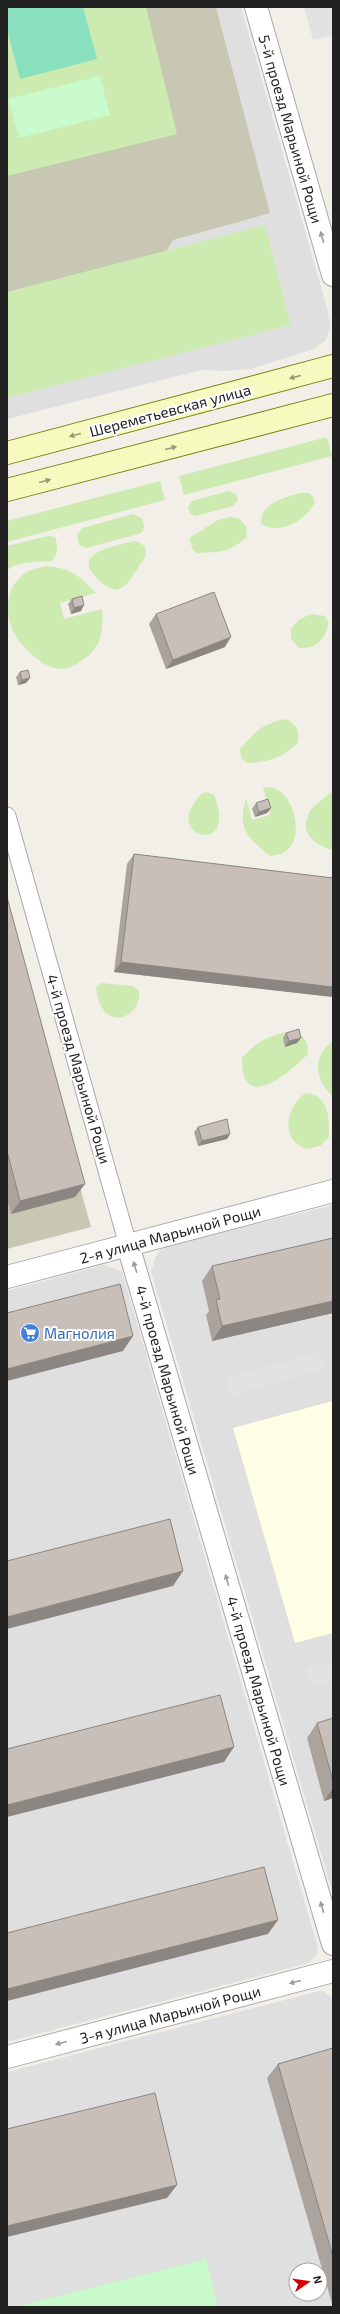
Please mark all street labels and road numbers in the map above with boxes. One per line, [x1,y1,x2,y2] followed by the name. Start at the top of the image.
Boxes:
[255,33,327,225] street label: 5-й проезд Марьиной Рощи
[87,380,253,441] street label: Шереметьевская улица
[43,972,115,1166] street label: 4-й проезд Марьиной Рощи
[78,1201,263,1268] street label: 2-я улица Марьиной Рощи
[132,1283,204,1477] street label: 4-й проезд Марьиной Рощи
[223,1594,295,1788] street label: 4-й проезд Марьиной Рощи
[78,1981,263,2048] street label: 3-я улица Марьиной Рощи

